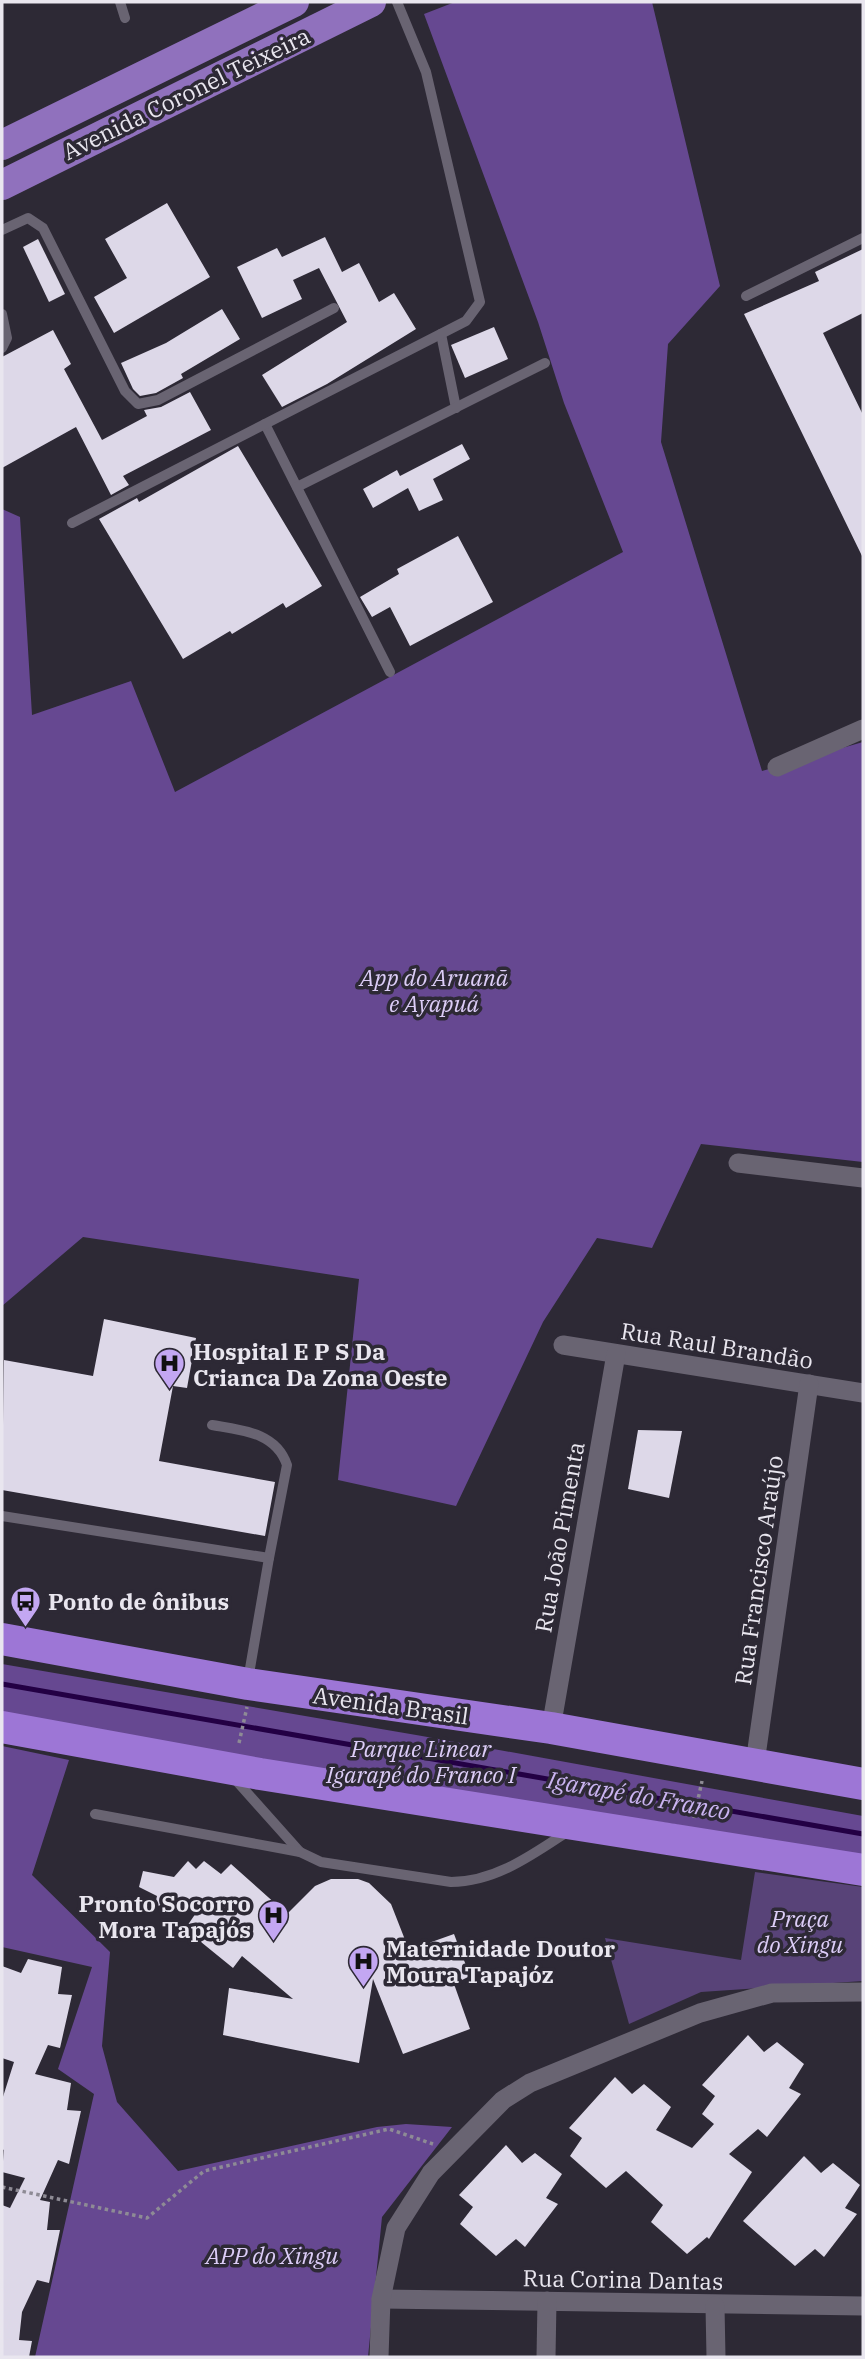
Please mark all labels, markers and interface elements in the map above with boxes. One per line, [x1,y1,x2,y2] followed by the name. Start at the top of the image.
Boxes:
[57,20,315,166] street label: Avenida Coronel Teixeira
[358,962,509,1018] park label: App do Aruanã e Ayapuá
[619,1315,815,1375] street label: Rua Raul Brandão
[193,1336,448,1392] place label: Hospital E P S Da Crianca Da Zona Oeste
[153,1347,187,1391] hospital icon: Hospital E P S Da Crianca Da Zona Oeste
[527,1439,591,1635] street label: Rua João Pimenta
[727,1453,789,1687] street label: Rua Francisco Araújo
[8,1584,42,1628] bus stop icon: Ponto de ônibus
[48,1586,229,1616] place label: Ponto de ônibus
[311,1679,471,1731] street label: Avenida Brasil
[325,1733,518,1789] park label: Parque Linear Igarapé do Franco I
[544,1763,733,1827] water label: Igarapé do Franco
[79,1888,251,1944] place label: Pronto Socorro Mora Tapajós
[257,1899,291,1943] hospital icon: Pronto Socorro Mora Tapajós
[757,1903,843,1959] park label: Praça do Xingu
[386,1933,616,1989] place label: Maternidade Doutor Moura Tapajóz
[346,1944,380,1988] hospital icon: Maternidade Doutor Moura Tapajóz
[204,2240,338,2270] park label: APP do Xingu
[522,2262,724,2296] street label: Rua Corina Dantas

